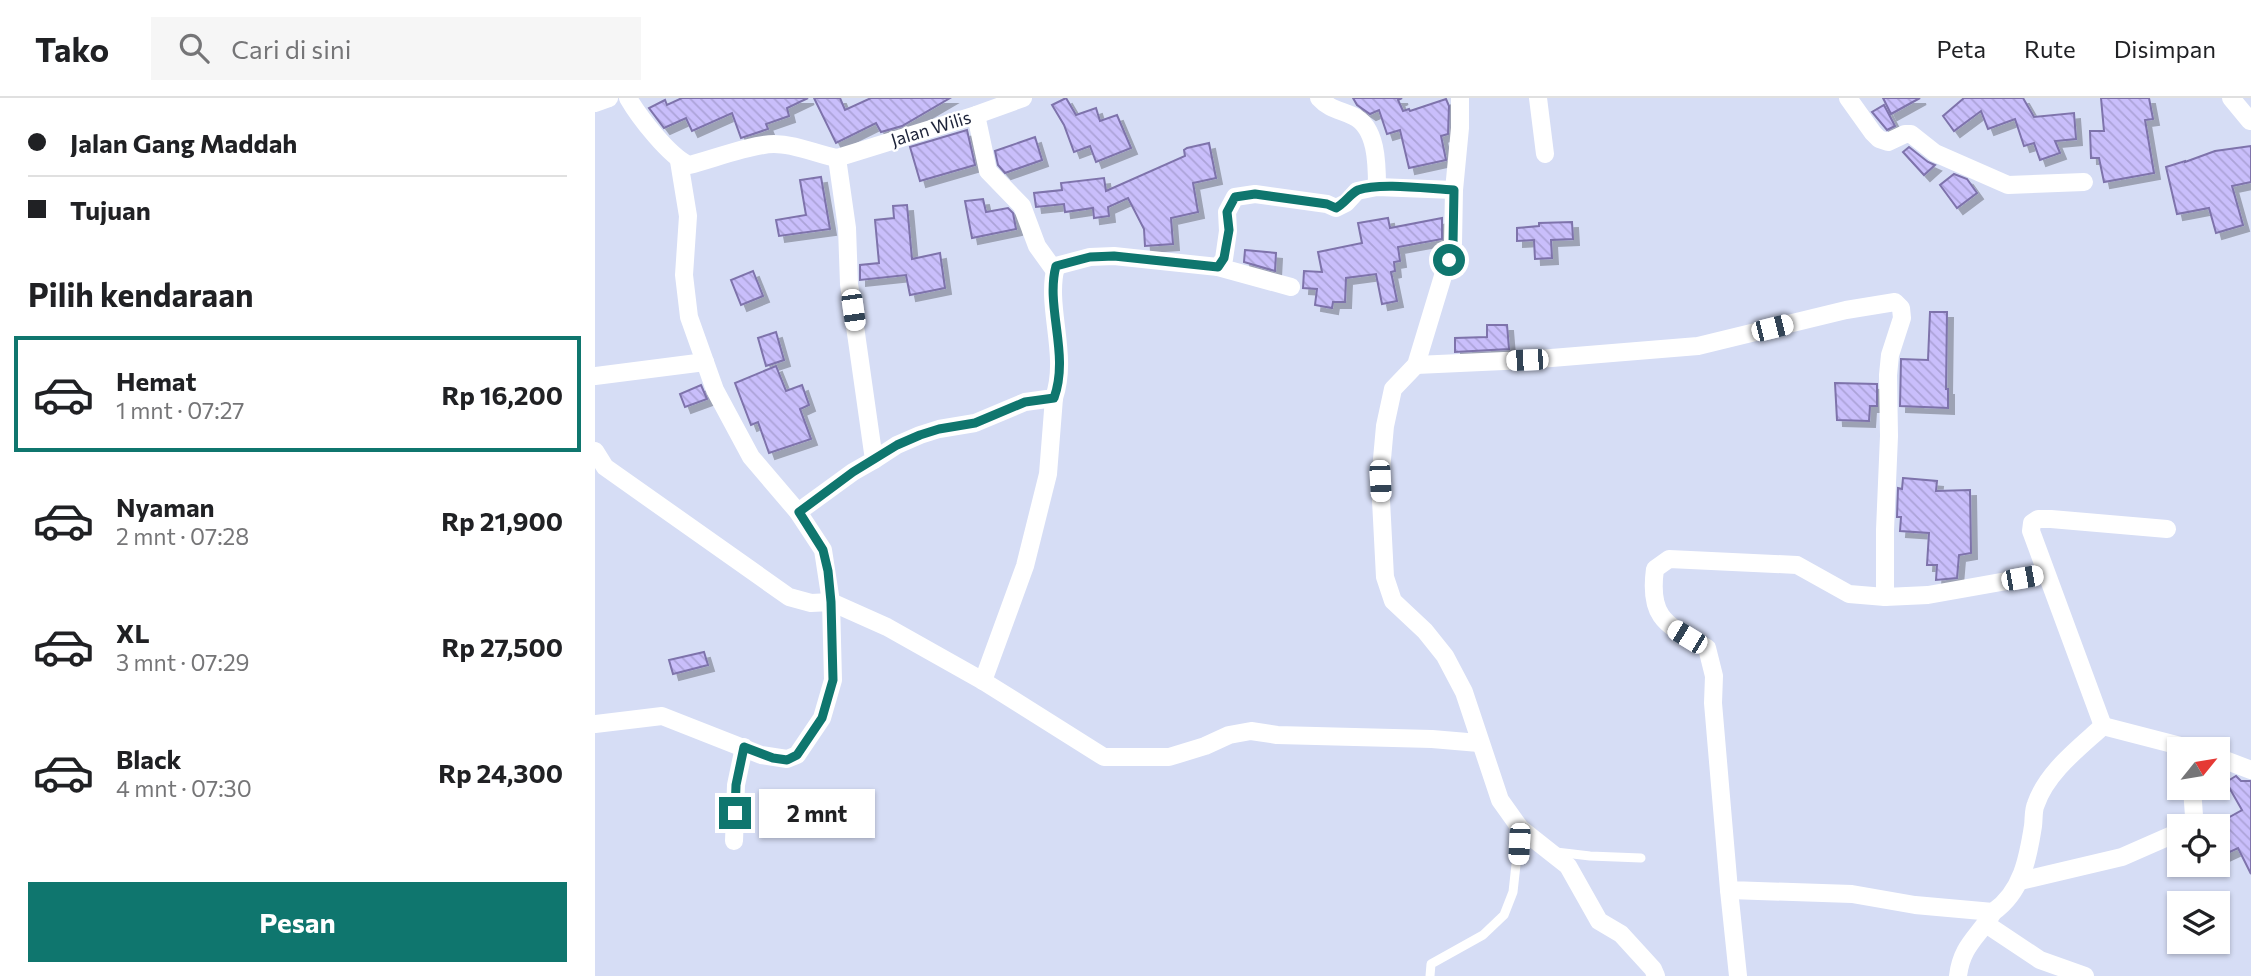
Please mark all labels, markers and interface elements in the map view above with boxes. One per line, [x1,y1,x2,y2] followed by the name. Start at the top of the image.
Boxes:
[151,17,641,80] search box
[35,28,109,69] text: Tako
[175,29,213,67] icon: search
[231,33,351,64] text: Cari di sini
[1936,34,1986,63] text: Peta
[2024,34,2076,63] text: Rute
[2114,34,2216,63] text: Disimpan
[888,105,974,151] street label: Jalan Wilis
[70,127,297,158] text: Jalan Gang Maddah
[70,194,151,225] text: Tujuan
[1433,244,1465,276] route start
[28,274,254,314] text: Pilih kendaraan
[840,288,867,332] car
[1750,313,1795,343] car
[1506,349,1549,371] car
[32,363,95,426] icon: car
[116,365,197,396] text: Hemat
[442,379,563,410] text: Rp 16,200
[116,396,244,424] text: 1 mnt · 07:27
[1369,459,1392,503] car
[32,489,95,552] icon: car
[116,491,215,522] text: Nyaman
[441,505,563,536] text: Rp 21,900
[116,522,249,550] text: 2 mnt · 07:28
[2000,564,2045,592] car
[32,615,95,678] icon: car
[116,617,150,648] text: XL
[1664,617,1711,657] car
[442,631,563,662] text: Rp 27,500
[116,648,250,676] text: 3 mnt · 07:29
[2167,737,2229,800] north arrow
[2167,737,2230,954] map controls
[32,741,95,804] icon: car
[116,743,182,774] text: Black
[438,757,563,788] text: Rp 24,300
[116,774,252,802] text: 4 mnt · 07:30
[759,788,875,838] callout: 2 mnt
[719,797,751,829] route end
[787,799,847,827] text: 2 mnt
[2167,814,2230,877] button: locate
[1508,822,1531,866] car
[28,882,567,962] button: Pesan
[2167,891,2230,954] button: layers

